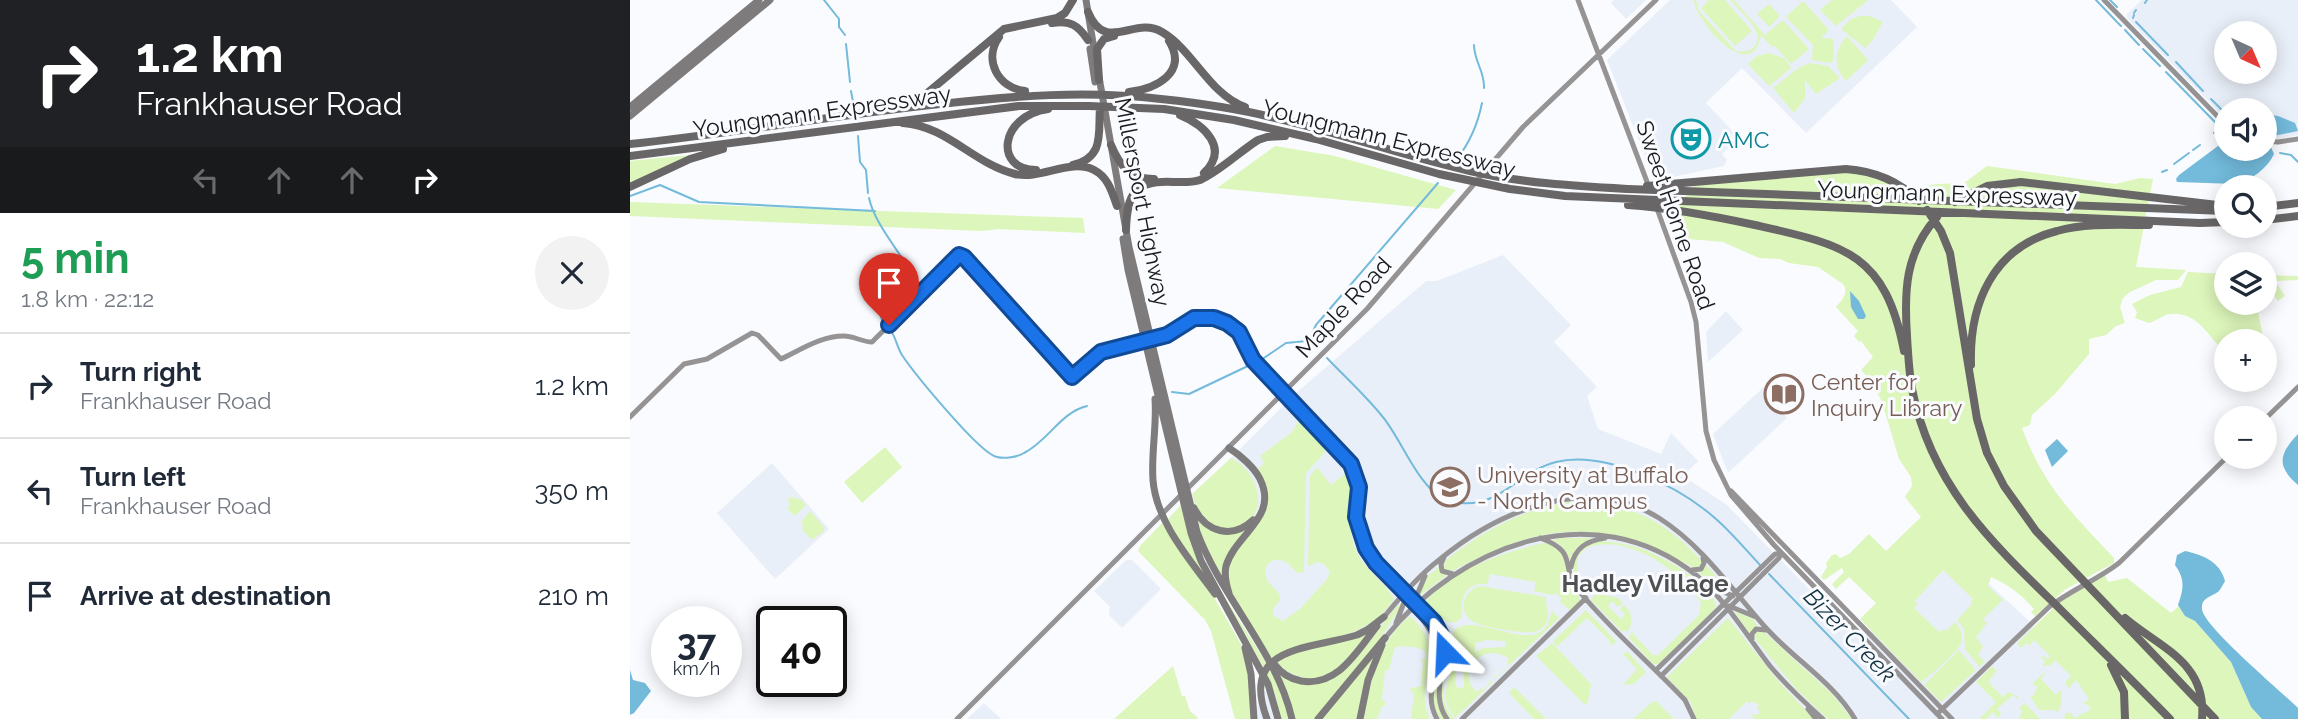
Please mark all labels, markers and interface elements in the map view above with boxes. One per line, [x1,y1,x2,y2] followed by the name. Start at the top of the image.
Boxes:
[2214,21,2277,84] north arrow
[2214,21,2277,469] map controls
[136,26,284,83] text: 1.2 km
[21,28,112,119] icon: right
[691,80,953,142] street label: Youngmann Expressway
[136,85,403,122] text: Frankhauser Road
[1259,93,1519,183] street label: Youngmann Expressway
[1109,95,1177,309] street label: Millersport Highway
[2214,98,2277,161] button: sound
[1631,117,1721,313] street label: Sweet Home Road
[1670,118,1712,160] theatre icon: AMC
[1718,126,1770,153] place label: AMC
[187,161,225,199] icon: left
[260,161,298,199] icon: ahead
[333,161,371,199] icon: ahead
[406,161,444,199] icon: right
[1816,175,2078,211] street label: Youngmann Expressway
[2214,175,2277,238] button: search
[21,234,130,283] text: 5 min
[535,236,609,310] button: close
[1290,251,1396,363] street label: Maple Road
[2214,252,2277,315] button: layers
[859,253,919,325] pin
[870,264,908,302] icon: arrive
[21,285,154,312] text: 1.8 km · 22:12
[2214,329,2277,392] button: +
[80,357,201,387] text: Turn right
[21,367,59,405] icon: right
[1811,368,1962,421] place label: Center for Inquiry Library
[535,371,609,401] text: 1.2 km
[1763,373,1805,415] library icon: Center for Inquiry Library
[80,387,272,414] text: Frankhauser Road
[2214,406,2277,469] button: −
[1477,461,1688,514] place label: University at Buffalo - North Campus
[80,462,186,492] text: Turn left
[1429,466,1471,508] school or university icon: University at Buffalo - North Campus
[21,472,59,510] icon: left
[535,476,609,506] text: 350 m
[80,492,272,519] text: Frankhauser Road
[1561,569,1729,598] district label: Hadley Village
[21,577,59,615] icon: arrive
[80,581,331,611] text: Arrive at destination
[538,581,609,611] text: 210 m
[1798,582,1902,688] water label: Bizer Creek
[756,606,847,697] speed limit sign: 40
[1408,615,1482,689] position arrow
[677,622,716,663] text: 37
[673,658,720,679] text: km/h

